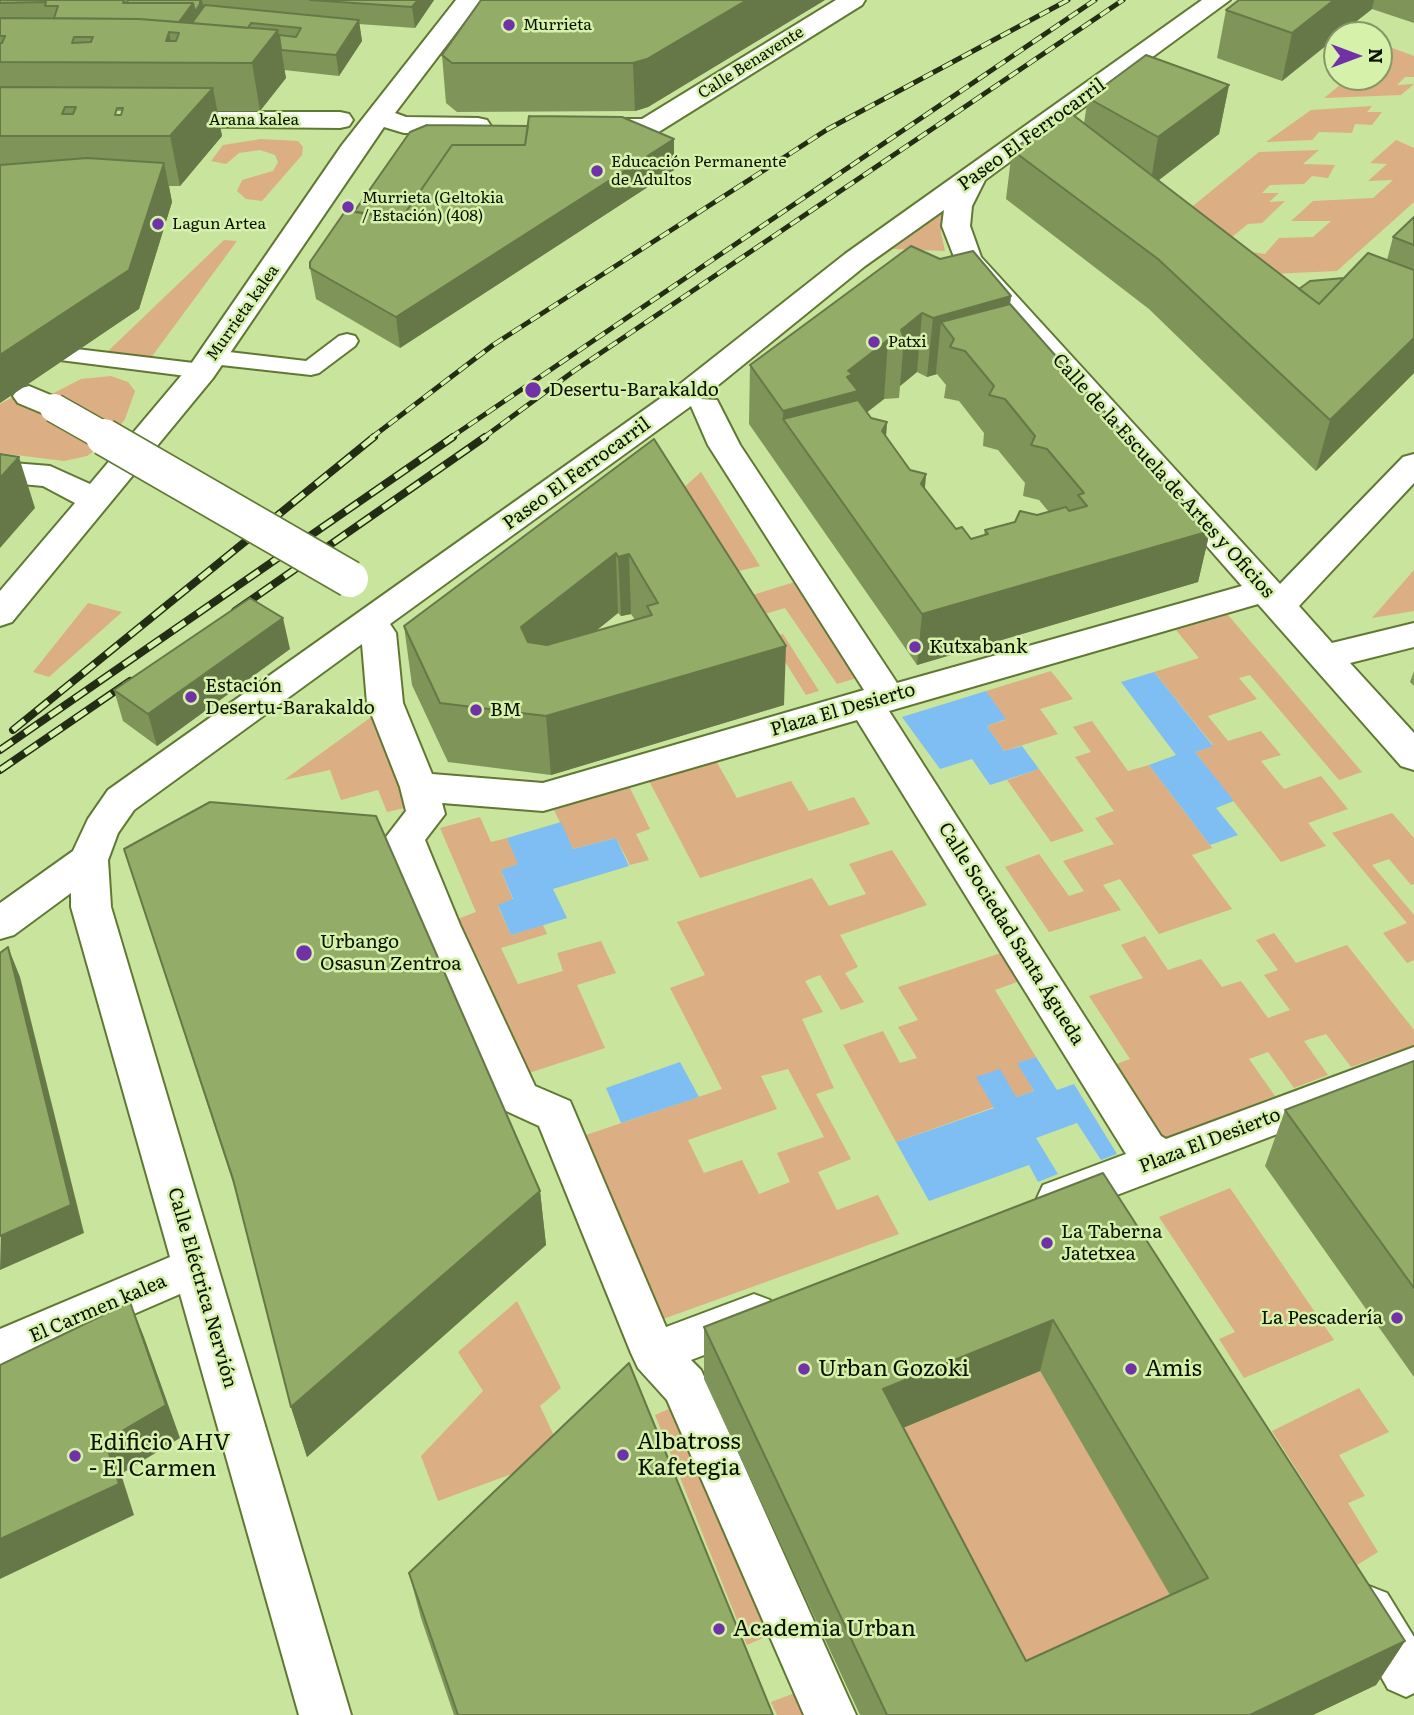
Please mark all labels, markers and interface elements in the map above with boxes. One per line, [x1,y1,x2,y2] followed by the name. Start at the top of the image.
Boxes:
[523,15,592,35] place label: Murrieta
[501,17,517,33] marker: Murrieta
[1323,21,1393,91] north arrow
[695,23,807,103] street label: Calle Benavente
[1363,48,1391,64] text: N
[954,74,1110,196] street label: Paseo El Ferrocarril
[209,110,299,130] street label: Arana kalea
[611,152,786,190] place label: Educación Permanente de Adultos
[589,163,605,179] marker: Educación Permanente de Adultos
[362,188,504,226] place label: Murrieta (Geltokia / Estación) (408)
[340,199,356,215] marker: Murrieta (Geltokia / Estación) (408)
[172,214,266,234] place label: Lagun Artea
[150,216,166,232] marker: Lagun Artea
[203,261,283,365] street label: Murrieta kalea
[888,332,926,352] place label: Patxi
[866,334,882,350] marker: Patxi
[1047,349,1279,603] street label: Calle de la Escuela de Artes y Oficios
[549,379,719,401] place label: Desertu-Barakaldo
[523,380,543,400] marker: Desertu-Barakaldo
[499,413,655,535] street label: Paseo El Ferrocarril
[929,636,1028,658] place label: Kutxabank
[907,639,923,655] marker: Kutxabank
[205,675,375,719] place label: Estación Desertu-Barakaldo
[768,678,918,742] street label: Plaza El Desierto
[183,689,199,705] marker: Estación Desertu-Barakaldo
[490,699,522,721] place label: BM
[468,702,484,718] marker: BM
[933,819,1089,1049] street label: Calle Sociedad Santa Águeda
[320,931,462,975] place label: Urbango Osasun Zentroa
[294,943,314,963] marker: Urbango Osasun Zentroa
[1136,1103,1284,1179] street label: Plaza El Desierto
[162,1185,242,1391] street label: Calle Eléctrica Nervión
[1061,1221,1163,1265] place label: La Taberna Jatetxea
[1039,1235,1055,1251] marker: La Taberna Jatetxea
[26,1270,170,1348] street label: El Carmen kalea
[1261,1307,1383,1329] place label: La Pescadería
[1389,1310,1405,1326] marker: La Pescadería
[818,1355,969,1383] place label: Urban Gozoki
[1145,1355,1202,1383] place label: Amis
[796,1361,812,1377] marker: Urban Gozoki
[1123,1361,1139,1377] marker: Amis
[637,1428,741,1482] place label: Albatross Kafetegia
[89,1429,231,1483] place label: Edificio AHV - El Carmen
[615,1447,631,1463] marker: Albatross Kafetegia
[67,1448,83,1464] marker: Edificio AHV - El Carmen
[733,1615,916,1643] place label: Academia Urban
[711,1621,727,1637] marker: Academia Urban

